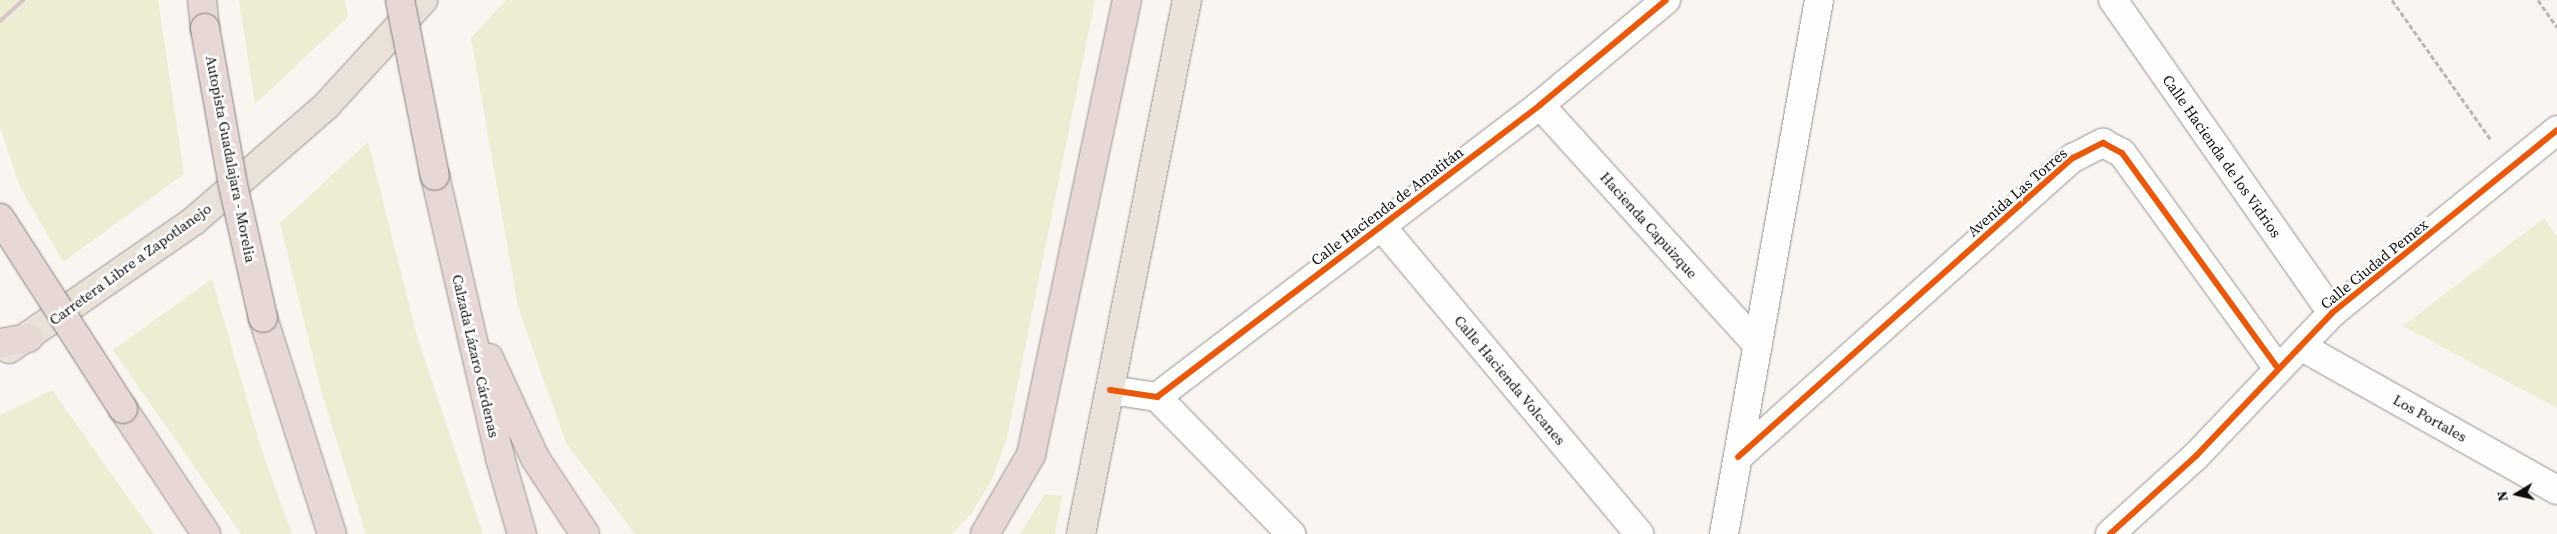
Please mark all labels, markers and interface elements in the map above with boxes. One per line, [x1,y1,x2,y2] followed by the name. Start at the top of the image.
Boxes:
[202,54,260,264] street label: Autopista Guadalajara - Morelia
[2159,71,2285,241] street label: Calle Hacienda de los Vidrios
[1307,143,1467,269] street label: Calle Hacienda de Amatitán
[1963,144,2071,240] street label: Avenida Las Torres
[1596,168,1702,282] street label: Hacienda Capuizque
[45,199,215,329] street label: Carretera Libre a Zapotlanejo
[2317,215,2431,313] street label: Calle Ciudad Pemex
[448,273,504,439] street label: Calzada Lázaro Cárdenas
[1450,311,1570,449] street label: Calle Hacienda Volcanes
[2390,390,2470,446] street label: Los Portales
[2492,469,2542,519] north arrow
[2492,490,2513,503] text: N

